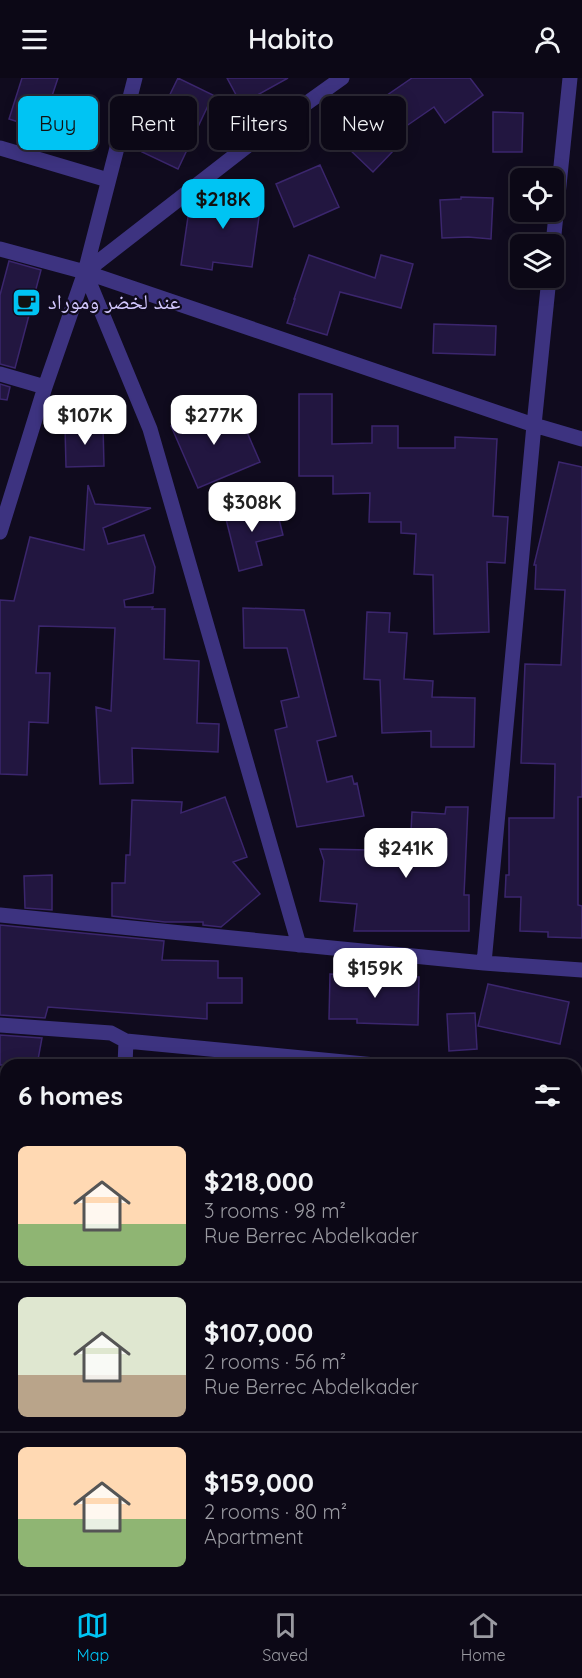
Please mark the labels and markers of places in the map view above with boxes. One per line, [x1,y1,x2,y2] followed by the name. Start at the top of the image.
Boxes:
[181,179,265,230] pin: $218K
[11,286,43,318] cafe icon: عند لخضر وموراد
[48,288,181,314] place label: عند لخضر وموراد
[43,395,127,446] pin: $107K
[172,395,256,446] pin: $277K
[210,482,294,533] pin: $308K
[364,828,448,879] pin: $241K
[333,948,417,999] pin: $159K

